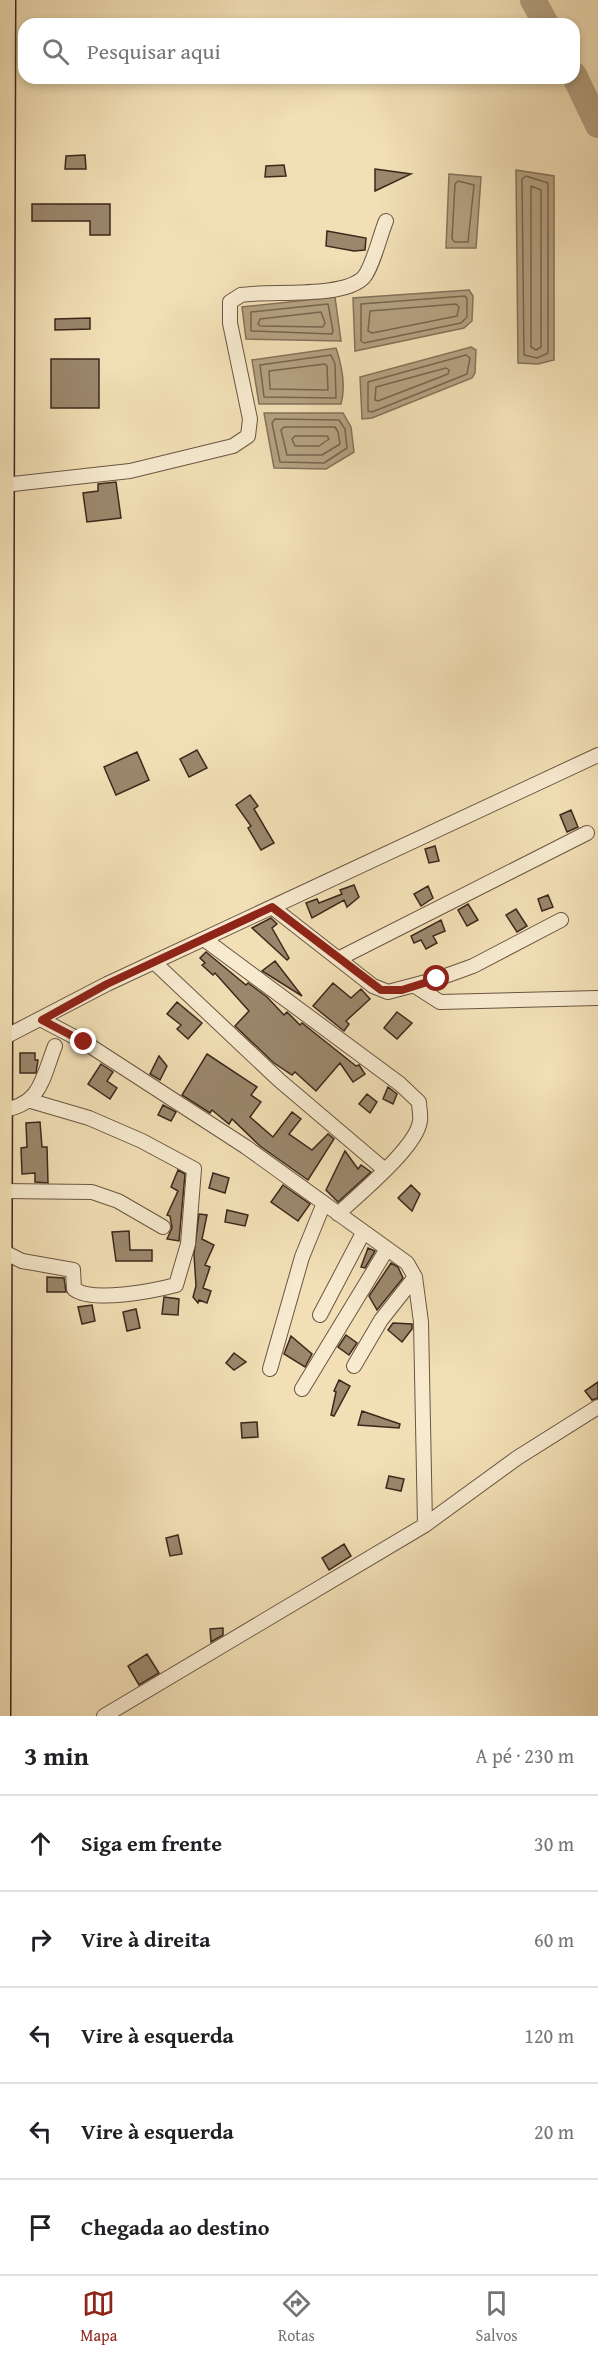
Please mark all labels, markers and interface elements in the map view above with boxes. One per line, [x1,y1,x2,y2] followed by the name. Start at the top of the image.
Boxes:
[18,18,580,84] search box
[39,35,72,68] icon: search
[87,35,221,67] text: Pesquisar aqui
[423,965,449,991] route start
[70,1028,96,1054] route end
[24,1736,89,1775] text: 3 min
[476,1741,574,1770] text: A pé · 230 m
[24,1827,57,1860] icon: ahead
[81,1827,222,1859] text: Siga em frente
[534,1829,574,1858] text: 30 m
[24,1923,57,1956] icon: right
[81,1923,211,1955] text: Vire à direita
[534,1925,574,1954] text: 60 m
[24,2019,57,2052] icon: left
[81,2019,234,2051] text: Vire à esquerda
[524,2021,574,2050] text: 120 m
[24,2115,57,2148] icon: left
[81,2115,234,2147] text: Vire à esquerda
[534,2117,574,2146] text: 20 m
[24,2211,57,2244] icon: arrive
[81,2211,269,2243] text: Chegada ao destino
[80,2287,117,2347] tab: Mapa
[278,2287,315,2347] tab: Rotas
[476,2287,518,2347] tab: Salvos

